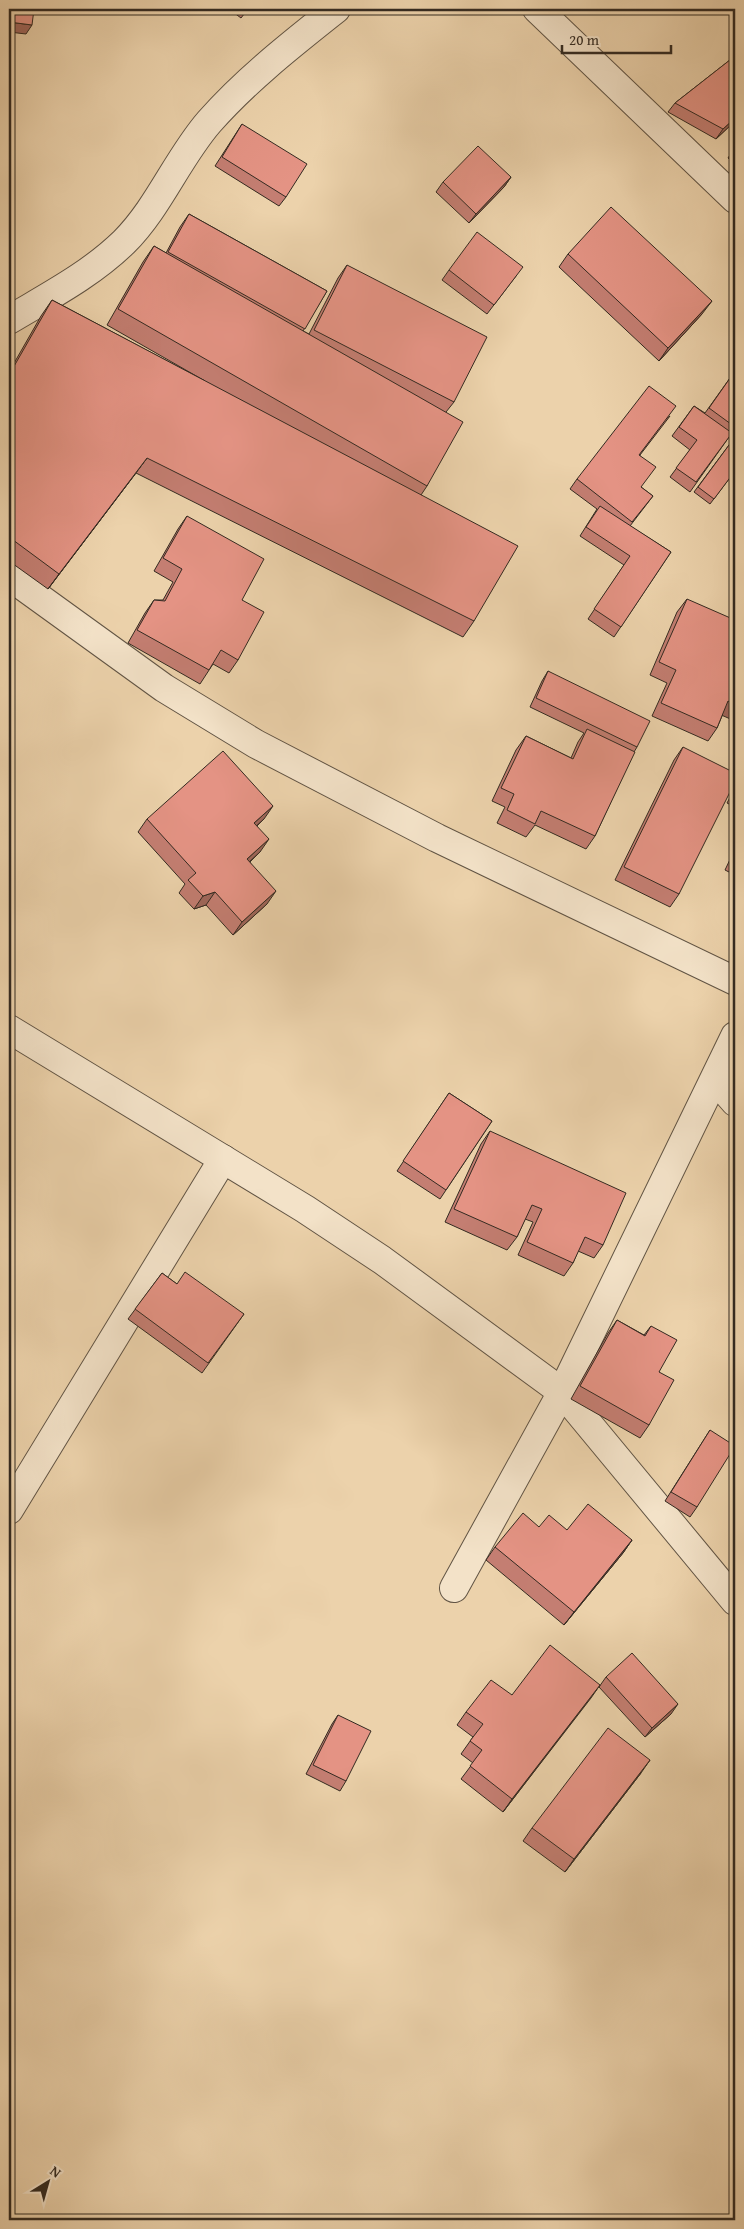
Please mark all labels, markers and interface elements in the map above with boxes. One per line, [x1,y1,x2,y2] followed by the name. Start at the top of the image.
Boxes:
[562,22,670,54] scale bar
[569,29,600,50] text: 20 m
[22,2156,72,2206] north arrow
[46,2161,66,2183] text: N

